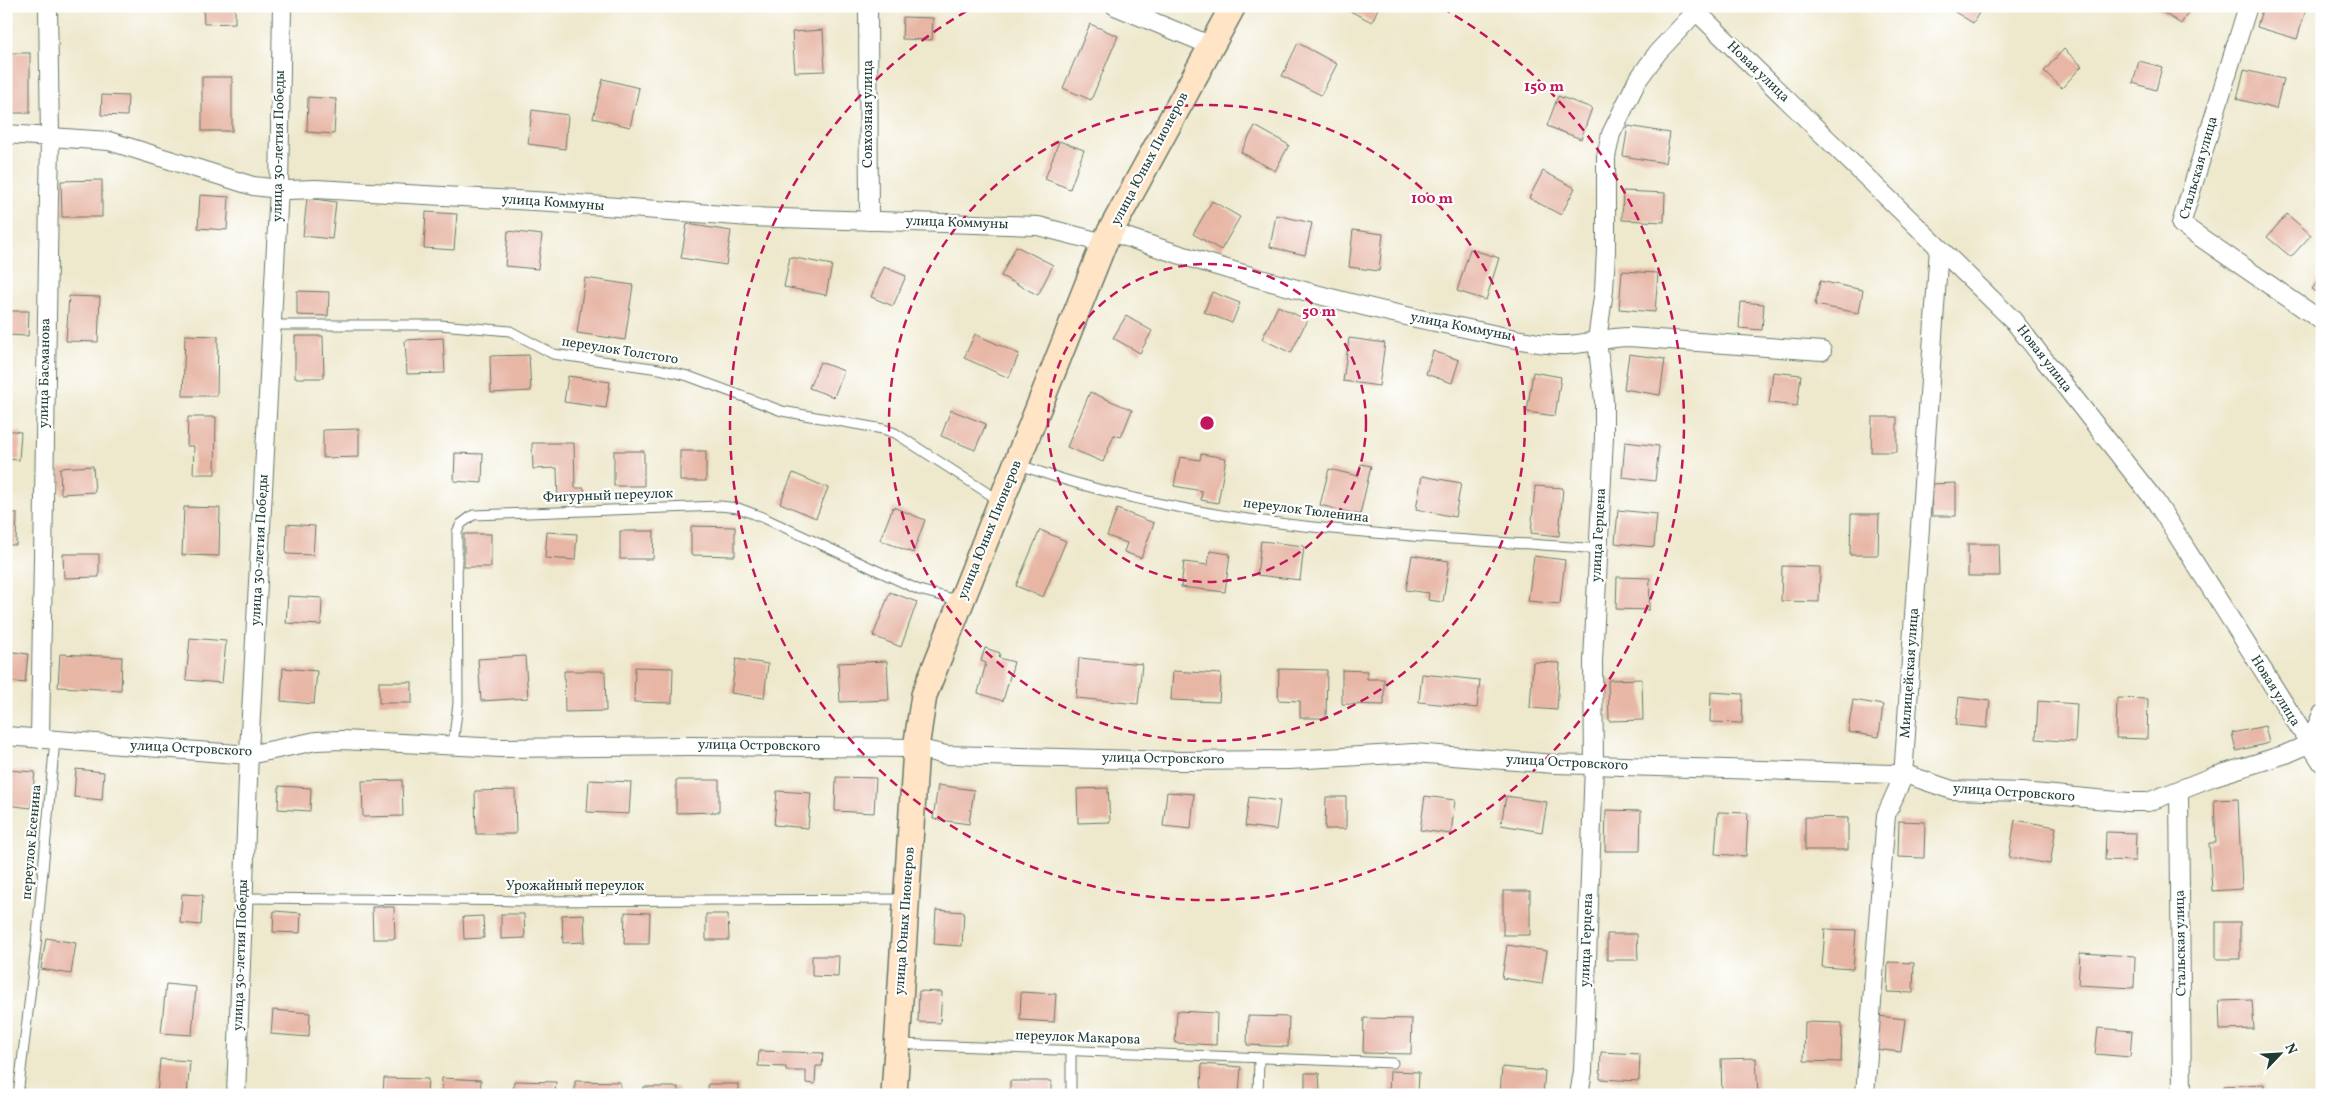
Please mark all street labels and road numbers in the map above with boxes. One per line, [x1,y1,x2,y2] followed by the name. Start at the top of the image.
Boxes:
[1722,37,1794,107] street label: Новая улица
[859,60,878,168] street label: Совхозная улица
[268,70,290,222] street label: улица 30-летия Победы
[1107,89,1193,229] street label: улица Юных Пионеров
[2175,114,2223,222] street label: Стальская улица
[501,190,605,216] street label: улица Коммуны
[905,212,1009,234] street label: улица Коммуны
[1409,308,1513,346] street label: улица Коммуны
[35,318,55,428] street label: улица Басманова
[2012,321,2076,397] street label: Новая улица
[560,332,680,370] street label: переулок Толстого
[953,458,1027,602] street label: улица Юных Пионеров
[247,474,273,626] street label: улица 30-летия Победы
[543,484,674,508] street label: Фигурный переулок
[1587,487,1611,582] street label: улица Герцена
[1242,494,1370,528] street label: переулок Тюленина
[1896,607,1924,739] street label: Милицейская улица
[2246,652,2304,730] street label: Новая улица
[698,735,820,757] street label: улица Островского
[129,736,253,762] street label: улица Островского
[1102,748,1224,770] street label: улица Островского
[1505,750,1629,776] street label: улица Островского
[1952,779,2076,807] street label: улица Островского
[17,784,47,900] street label: переулок Есенина
[890,846,920,996] street label: улица Юных Пионеров
[506,877,645,896] street label: Урожайный переулок
[229,879,253,1031] street label: улица 30-летия Победы
[2171,890,2191,996] street label: Стальская улица
[1576,893,1598,987] street label: улица Герцена
[1015,1026,1141,1050] street label: переулок Макарова

